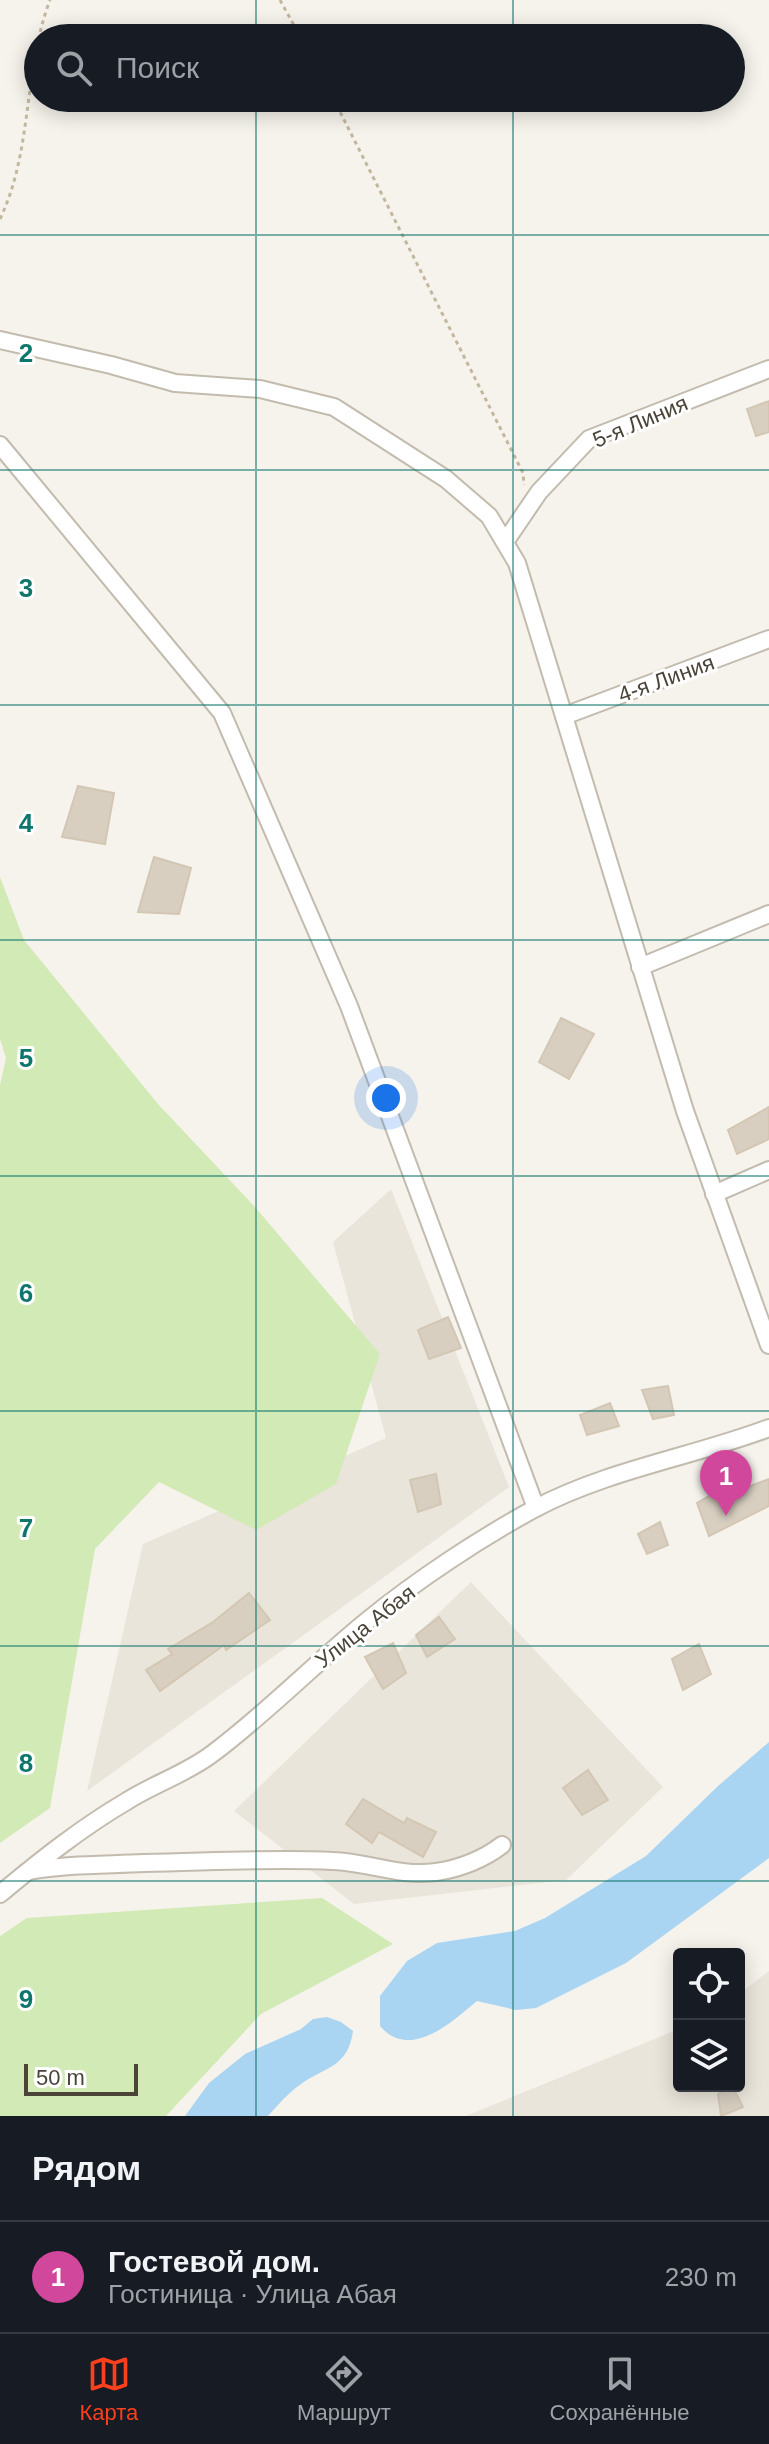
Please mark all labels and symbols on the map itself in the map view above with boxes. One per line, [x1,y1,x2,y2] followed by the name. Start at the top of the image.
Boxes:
[19,338,33,368] text: 2
[589,390,691,453] street label: 5-я Линия
[19,573,33,603] text: 3
[615,650,718,707] street label: 4-я Линия
[19,808,34,838] text: 4
[19,1043,33,1073] text: 5
[366,1078,406,1118] your location
[19,1278,33,1308] text: 6
[700,1450,752,1516] pin: 1
[19,1513,33,1543] text: 7
[311,1580,420,1673] street label: Улица Абая
[19,1748,33,1778] text: 8
[19,1984,33,2014] text: 9
[24,2060,138,2096] scale bar

